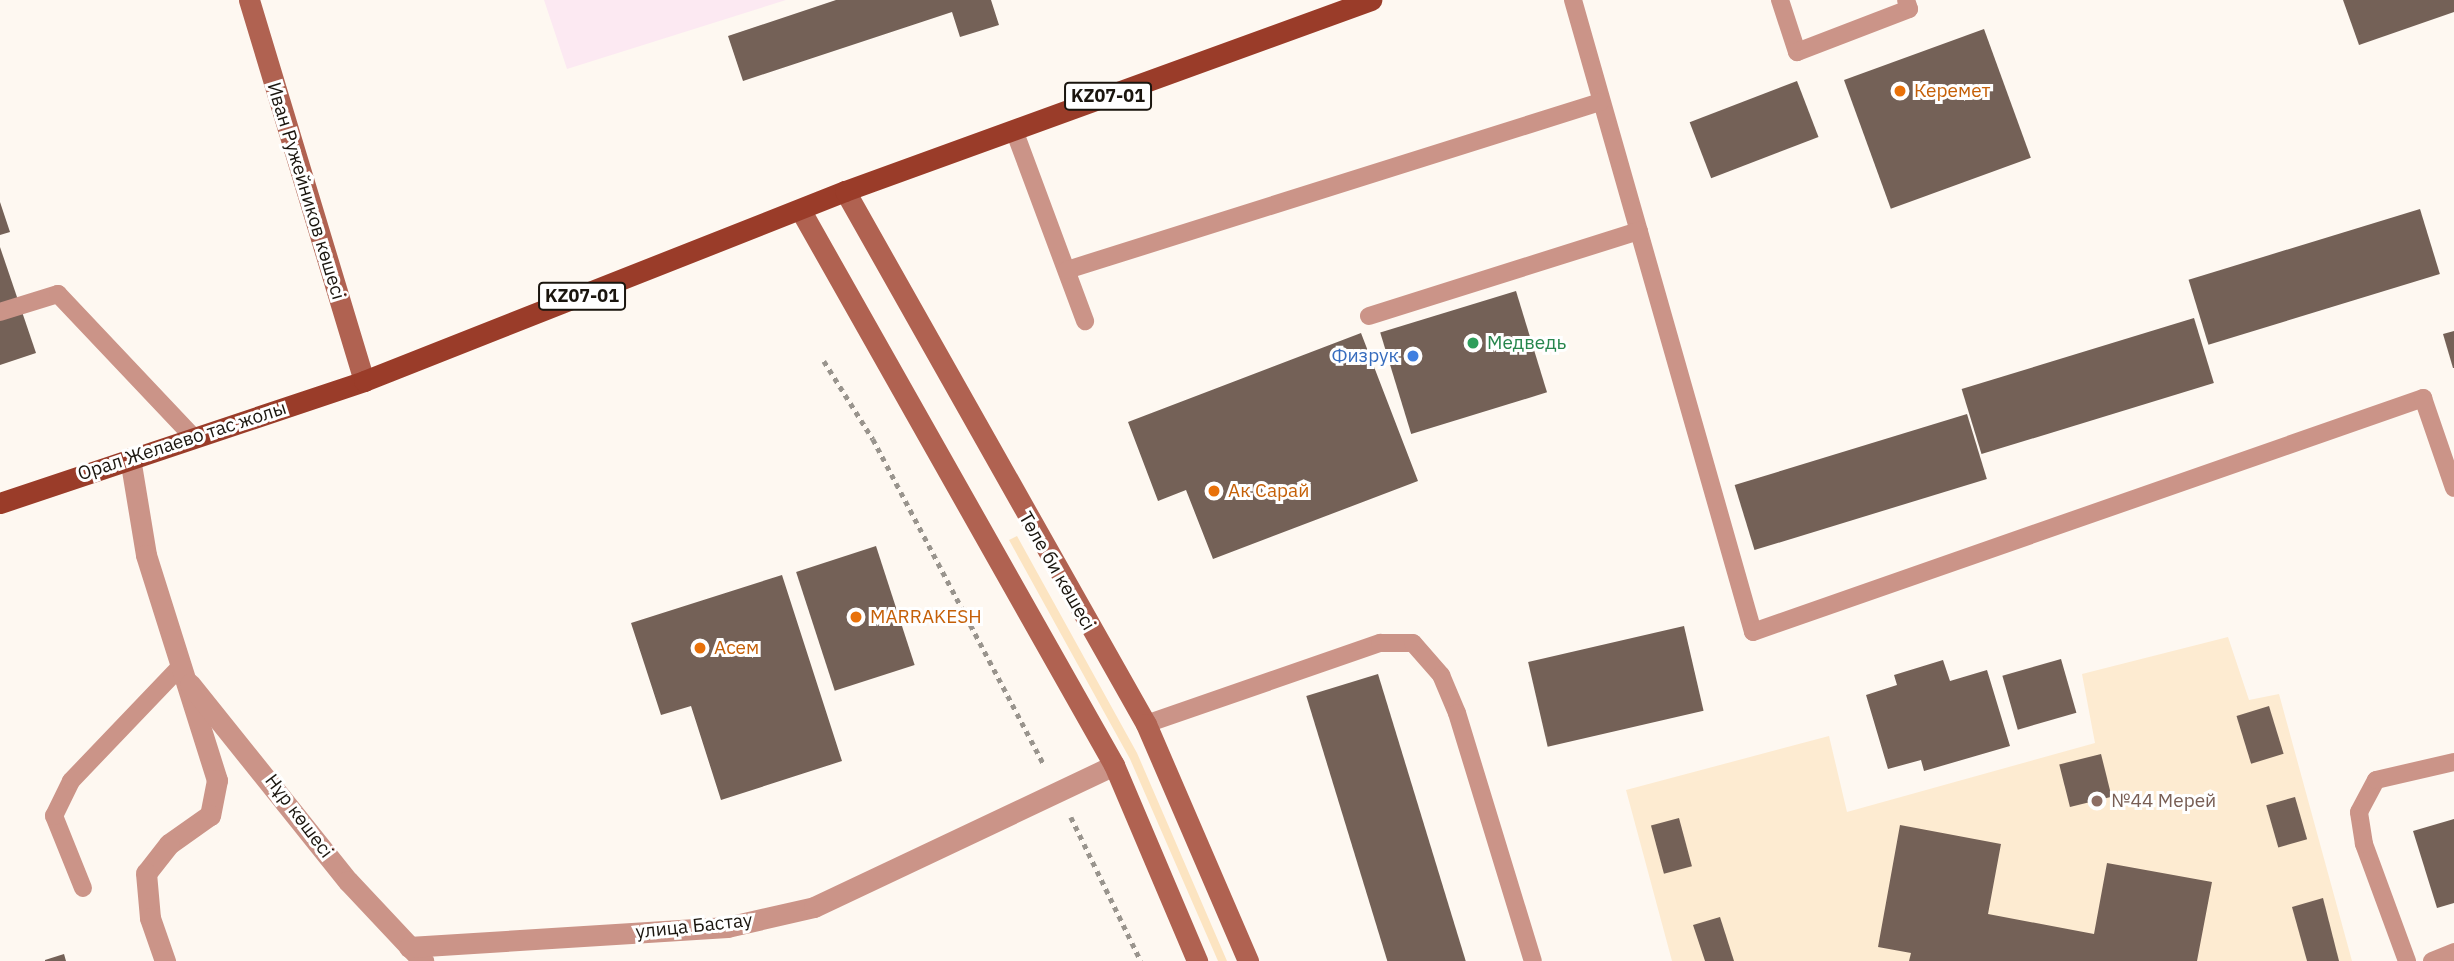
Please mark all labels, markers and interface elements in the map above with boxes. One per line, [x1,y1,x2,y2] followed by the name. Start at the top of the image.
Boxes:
[262,80,350,302] street label: Иван Ружейников көшесі
[1914,80,1990,102] place label: Керемет
[1062,82,1154,110] road number: KZ07-01
[1892,83,1908,99] marker: Керемет
[536,282,628,310] road number: KZ07-01
[1487,332,1566,354] place label: Медведь
[1465,335,1481,351] marker: Медведь
[1331,345,1399,367] place label: Физрук
[1405,348,1421,364] marker: Физрук
[75,396,289,486] street label: Орал Желаево тас жолы
[1228,480,1309,502] place label: Ак Сарай
[1206,483,1222,499] marker: Ак Сарай
[1014,508,1100,634] street label: Төле би көшесі
[870,606,982,628] place label: MARRAKESH
[848,609,864,625] marker: MARRAKESH
[714,637,759,659] place label: Асем
[692,640,708,656] marker: Асем
[260,770,338,862] street label: Нұр көшесі
[2111,790,2216,812] place label: №44 Мерей
[2089,793,2105,809] marker: №44 Мерей
[635,909,753,943] street label: улица Бастау

